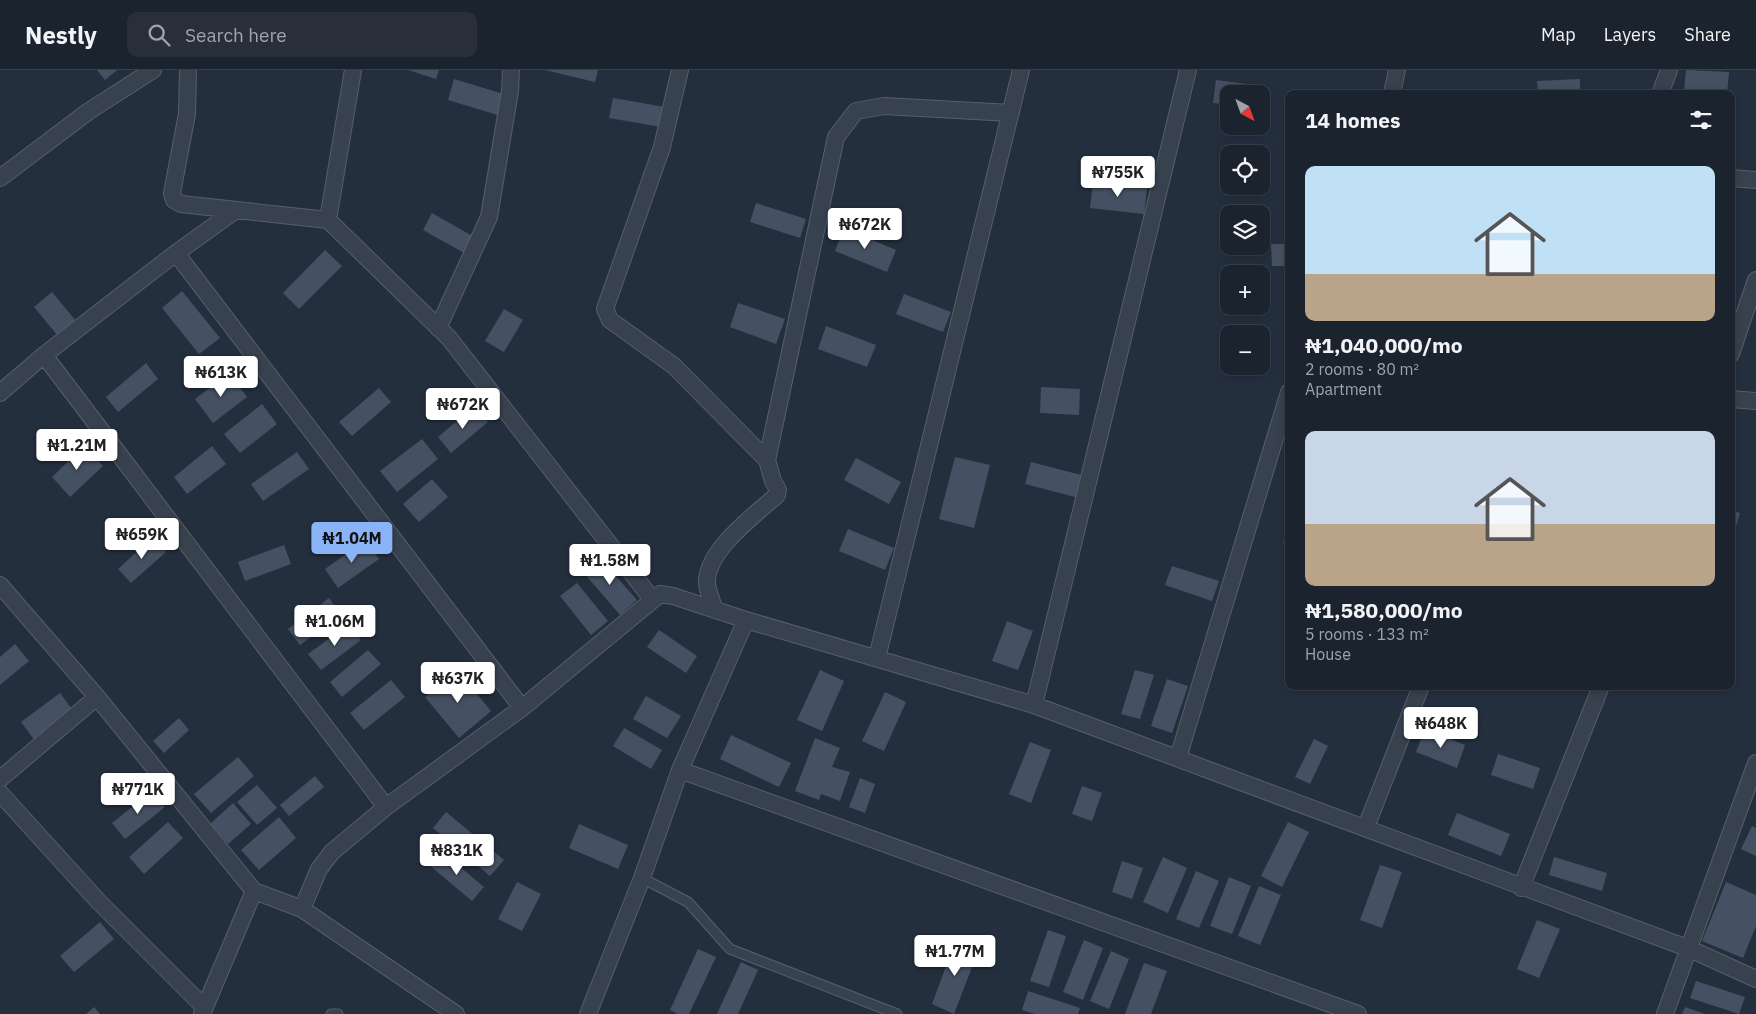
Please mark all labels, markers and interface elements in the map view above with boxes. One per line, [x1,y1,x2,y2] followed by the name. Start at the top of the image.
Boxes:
[127,12,477,57] search box
[25,19,97,51] text: Nestly
[145,21,173,49] icon: search
[185,23,287,47] text: Search here
[1541,23,1576,46] text: Map
[1604,23,1656,46] text: Layers
[1684,23,1731,46] text: Share
[1220,85,1270,135] north arrow
[1220,85,1270,375] map controls
[1305,106,1401,134] text: 14 homes
[1687,106,1715,134] icon: filters
[1220,145,1270,195] button: locate
[1083,156,1153,198] pin: ₦755K
[1092,162,1144,182] text: ₦755K
[1465,199,1555,289] icon: home
[1220,205,1270,255] button: layers
[830,208,900,250] pin: ₦672K
[839,214,891,234] text: ₦672K
[1220,265,1270,315] button: +
[1220,325,1270,375] button: −
[1305,331,1463,359] text: ₦1,040,000/mo
[186,356,256,398] pin: ₦613K
[1305,359,1419,379] text: 2 rooms · 80 m²
[195,362,247,382] text: ₦613K
[1305,379,1382,399] text: Apartment
[428,388,498,430] pin: ₦672K
[437,394,489,414] text: ₦672K
[36,428,118,471] pin: ₦1.21M
[47,435,107,455] text: ₦1.21M
[1465,464,1555,554] icon: home
[107,518,177,560] pin: ₦659K
[311,522,393,564] pin: ₦1.04M
[116,524,168,544] text: ₦659K
[322,528,382,548] text: ₦1.04M
[569,544,651,586] pin: ₦1.58M
[580,550,640,570] text: ₦1.58M
[1305,596,1463,624] text: ₦1,580,000/mo
[294,604,376,647] pin: ₦1.06M
[305,611,365,631] text: ₦1.06M
[1305,624,1429,644] text: 5 rooms · 133 m²
[1305,644,1351,664] text: House
[423,662,493,704] pin: ₦637K
[432,668,484,688] text: ₦637K
[1406,706,1476,749] pin: ₦648K
[1415,713,1467,733] text: ₦648K
[103,772,173,815] pin: ₦771K
[112,779,164,799] text: ₦771K
[422,834,492,876] pin: ₦831K
[431,840,483,860] text: ₦831K
[914,934,996,977] pin: ₦1.77M
[925,941,985,961] text: ₦1.77M

